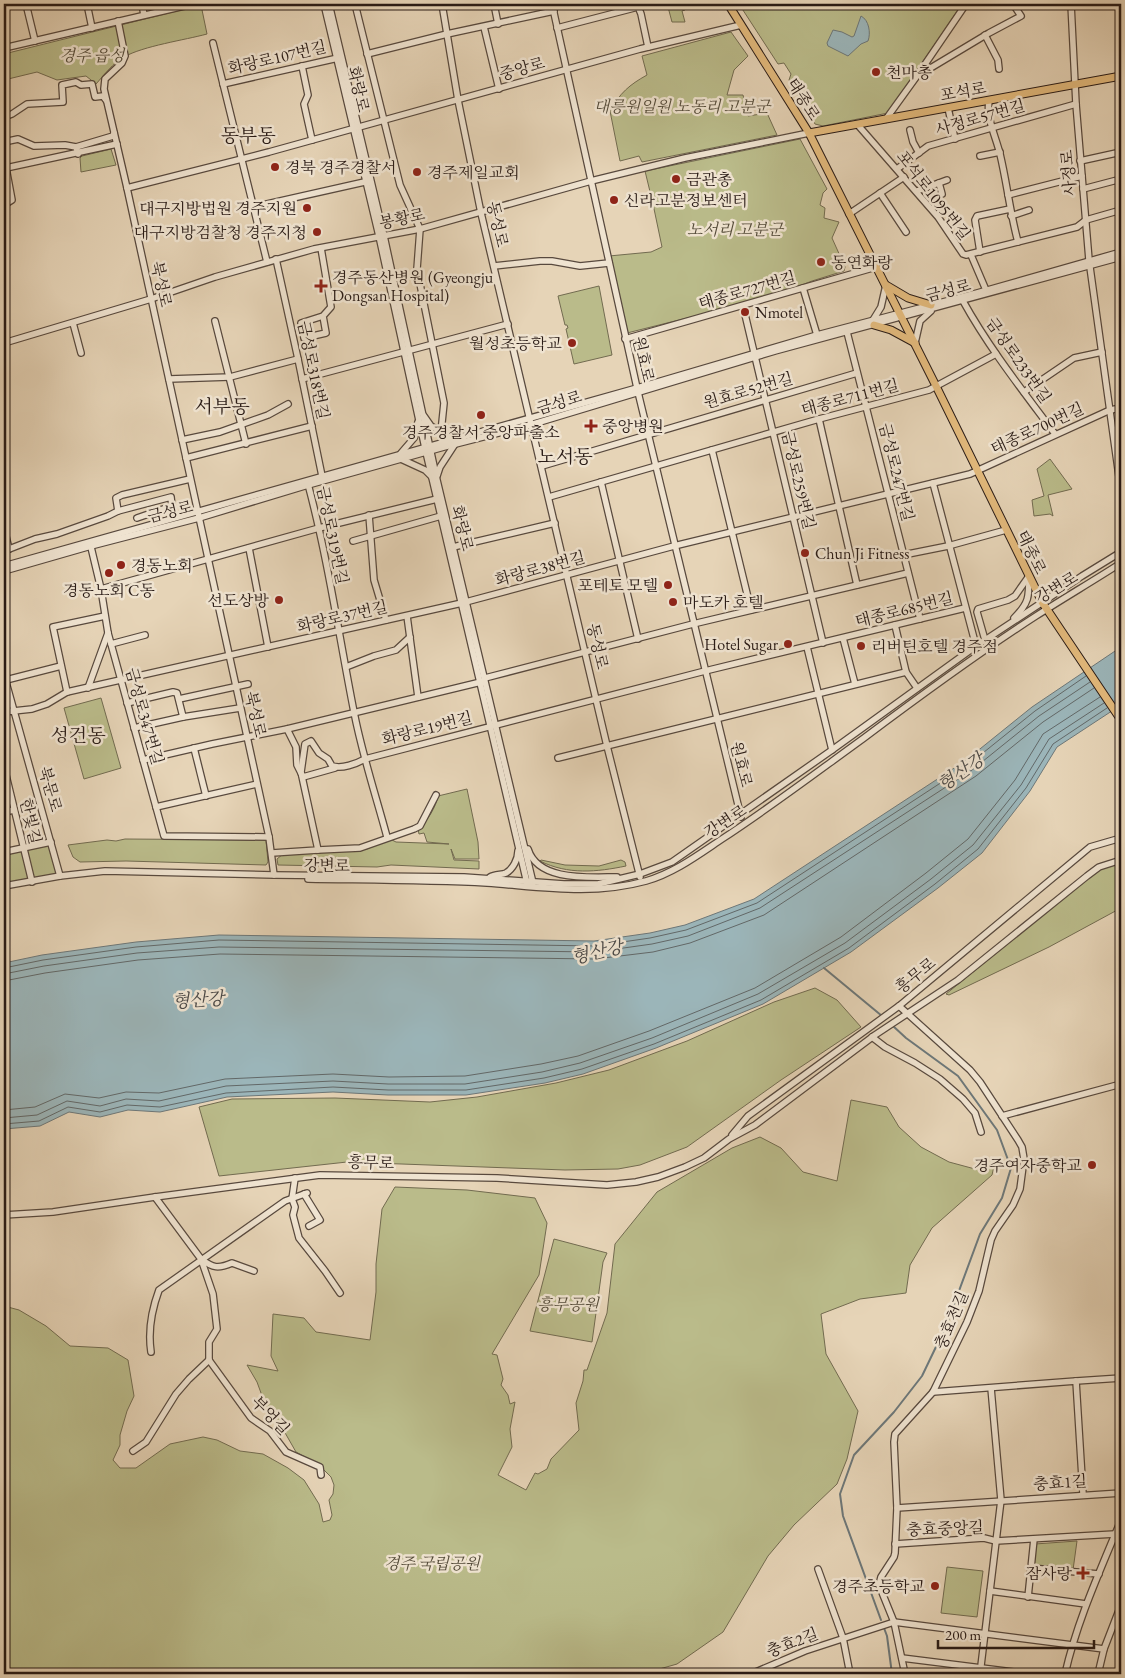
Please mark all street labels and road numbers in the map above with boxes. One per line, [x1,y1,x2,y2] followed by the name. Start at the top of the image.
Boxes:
[226,36,328,79] street label: 화랑로107번길
[497,52,548,85] street label: 중앙로
[343,64,374,115] street label: 화랑로
[782,74,825,125] street label: 태종로
[938,77,988,106] street label: 포석로
[933,95,1028,140] street label: 사정로57번길
[892,146,975,244] street label: 포석로1095번길
[1056,148,1081,197] street label: 사정로
[482,199,513,250] street label: 동성로
[377,203,427,234] street label: 봉황로
[146,259,177,309] street label: 북성로
[696,267,798,314] street label: 태종로727번길
[923,274,974,307] street label: 금성로
[981,313,1056,407] street label: 금성로233번길
[293,319,334,421] street label: 금성로318번길
[628,334,659,385] street label: 원효로
[701,368,796,413] street label: 원효로52번길
[799,374,901,421] street label: 태종로711번길
[534,386,585,419] street label: 금성로
[987,398,1087,459] street label: 태종로700번길
[874,421,919,523] street label: 금성로247번길
[777,429,820,531] street label: 금성로259번길
[312,484,353,586] street label: 금성로319번길
[145,496,196,527] street label: 금성로
[447,503,478,554] street label: 화랑로
[1012,527,1051,578] street label: 태종로
[493,546,588,591] street label: 화랑로38번길
[1031,566,1082,608] street label: 강변로
[853,587,955,632] street label: 태종로685번길
[295,596,390,637] street label: 화랑로37번길
[582,621,613,672] street label: 동성로
[121,665,168,767] street label: 금성로347번길
[240,689,271,740] street label: 북성로
[380,707,475,750] street label: 화랑로19번길
[726,739,757,790] street label: 원효로
[34,764,67,815] street label: 북문로
[15,796,46,846] street label: 한빛길
[700,800,751,843] street label: 강변로
[304,855,351,876] street label: 강변로
[891,952,940,998] street label: 흥무로
[347,1151,395,1174] street label: 흥무로
[930,1288,973,1353] street label: 충효천길
[247,1391,294,1439] street label: 부엉길
[1032,1470,1088,1495] street label: 충효1길
[906,1517,984,1540] street label: 충효중앙길
[763,1623,821,1662] street label: 충효2길

